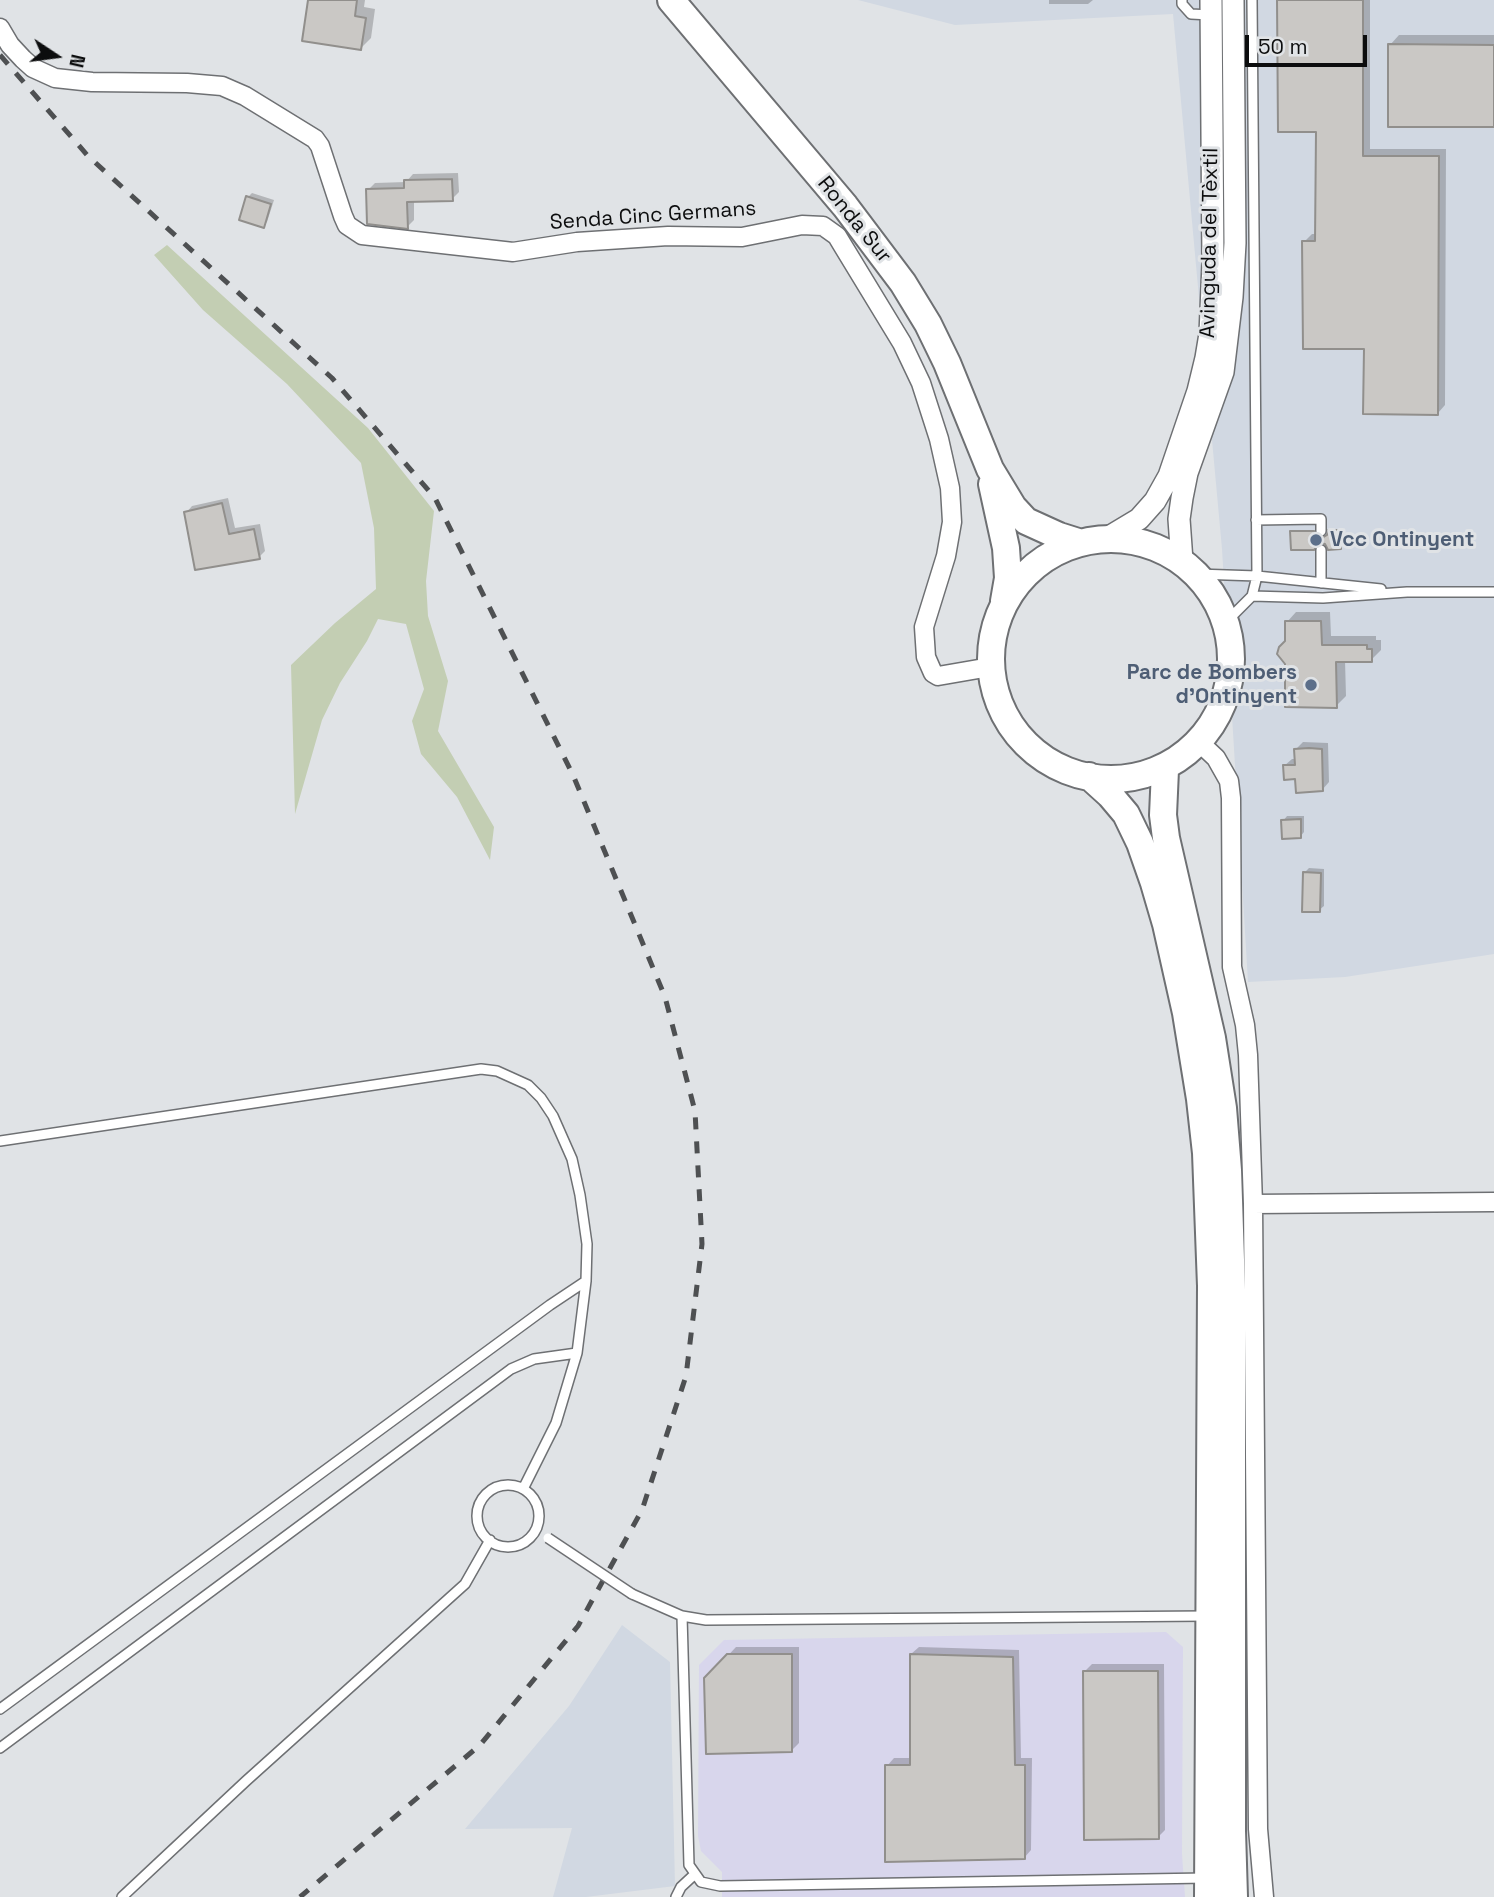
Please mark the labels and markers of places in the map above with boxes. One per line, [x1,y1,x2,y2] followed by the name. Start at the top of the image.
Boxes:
[1330,527,1474,553] place label: Vcc Ontinyent
[1308,532,1324,548] marker: Vcc Ontinyent
[1127,660,1297,710] place label: Parc de Bombers d'Ontinyent
[1303,677,1319,693] marker: Parc de Bombers d'Ontinyent

